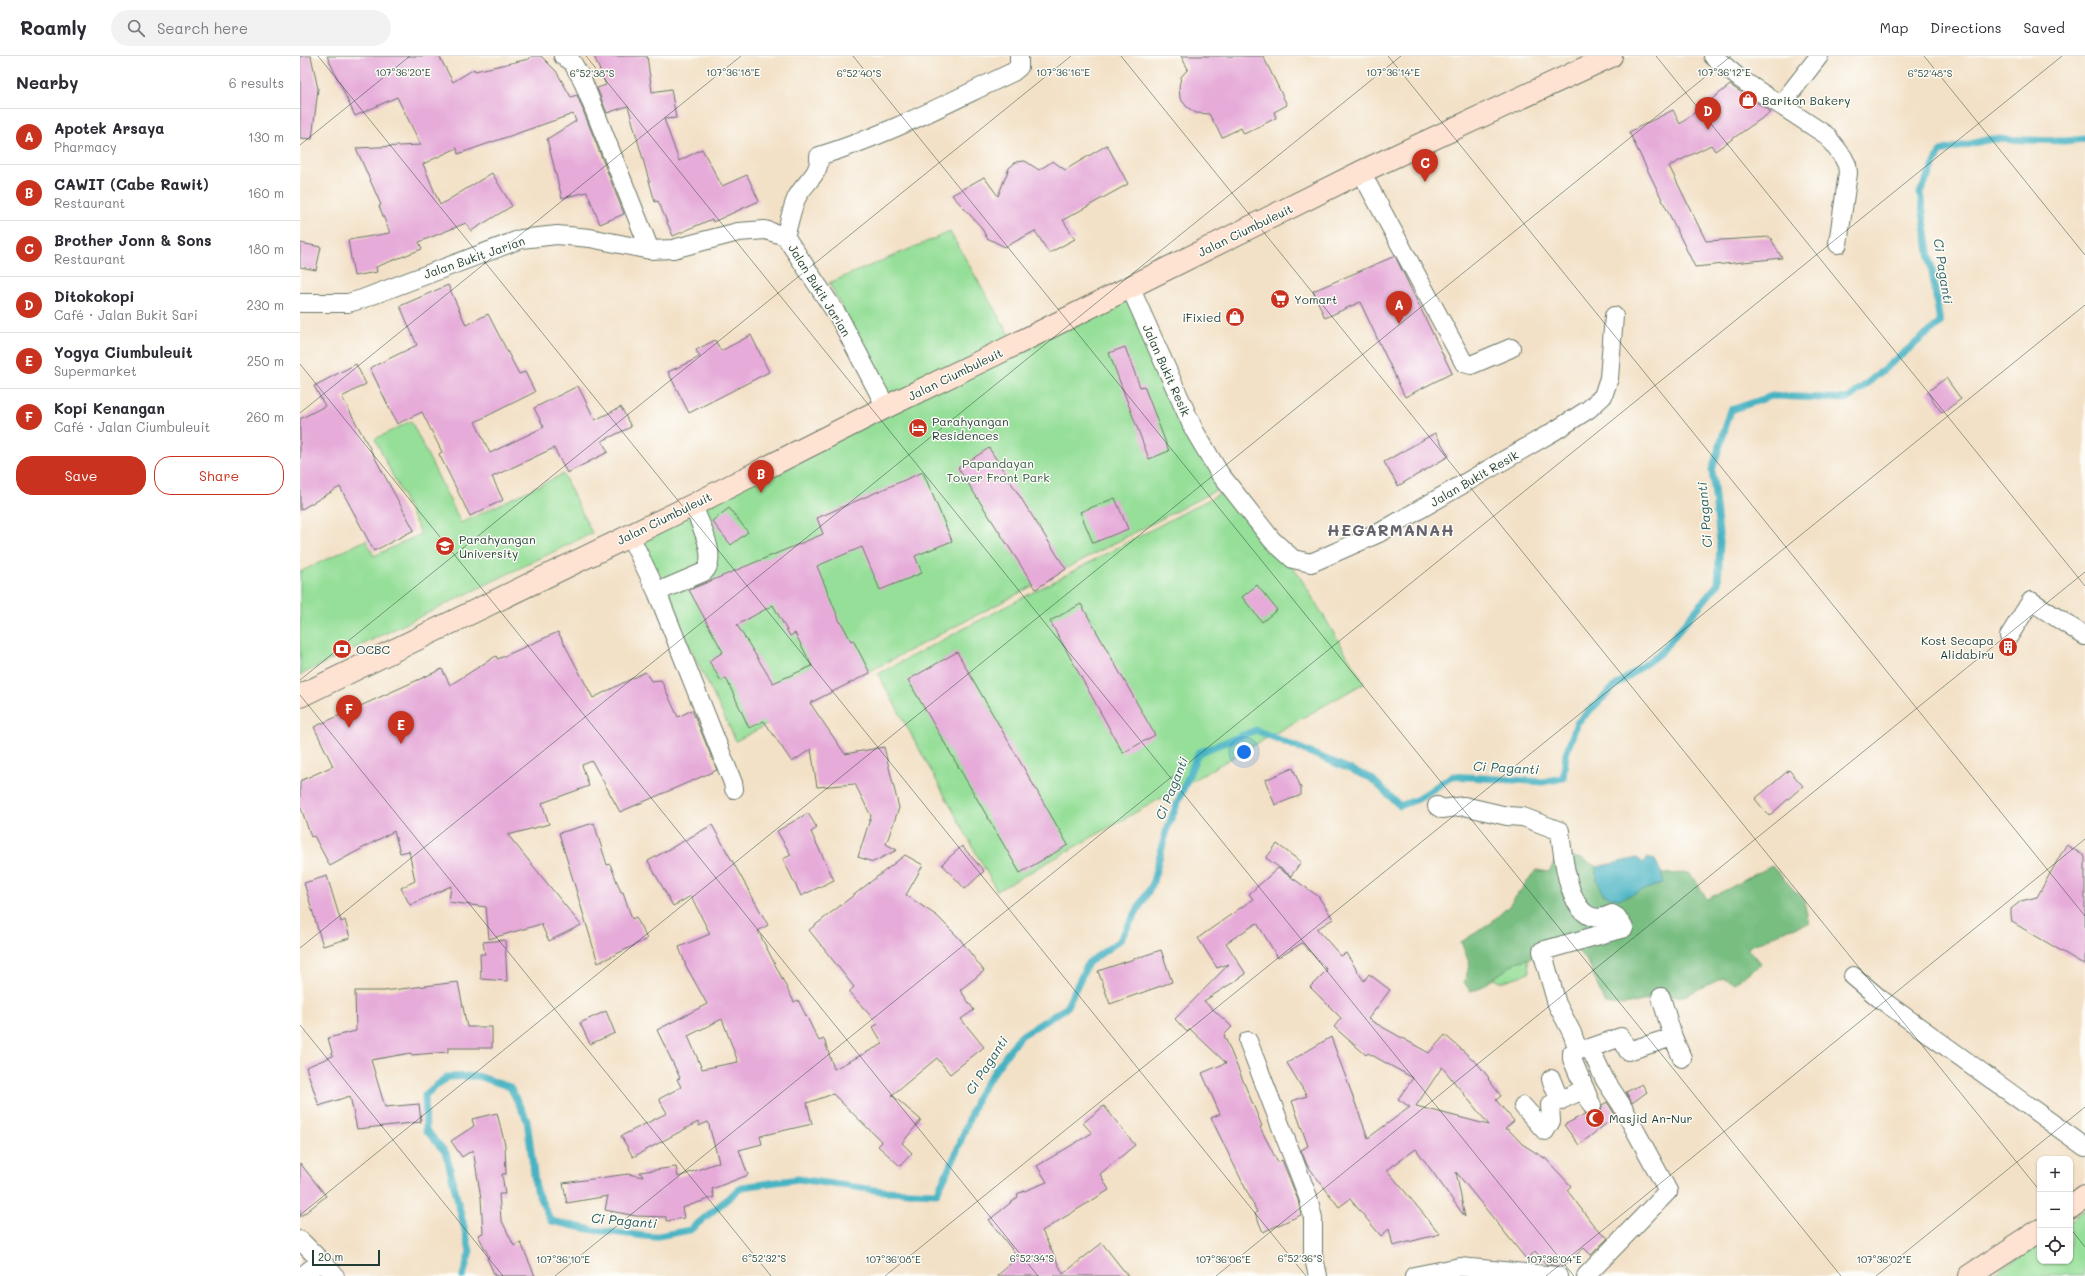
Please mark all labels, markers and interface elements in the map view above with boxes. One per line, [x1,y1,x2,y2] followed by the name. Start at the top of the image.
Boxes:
[111,10,391,46] search box
[20,15,87,40] text: Roamly
[125,17,147,39] icon: search
[157,18,248,38] text: Search here
[1880,18,1908,37] text: Map
[1930,18,2001,37] text: Directions
[2023,18,2065,37] text: Saved
[375,65,431,79] text: 107°36'20"E
[706,65,760,79] text: 107°36'18"E
[1036,65,1090,79] text: 107°36'16"E
[1366,65,1420,79] text: 107°36'14"E
[1697,65,1751,79] text: 107°36'12"E
[570,66,615,80] text: 6°52'38"S
[837,66,882,80] text: 6°52'40"S
[1908,66,1953,80] text: 6°52'48"S
[16,71,78,93] text: Nearby
[229,74,284,91] text: 6 results
[1737,89,1759,111] shop icon: Bariton Bakery
[1762,92,1851,108] place label: Bariton Bakery
[1695,97,1721,130] pin: D
[54,118,164,138] text: Apotek Arsaya
[24,128,34,145] text: A
[248,128,284,145] text: 130 m
[54,138,117,155] text: Pharmacy
[1412,149,1438,182] pin: C
[54,174,209,194] text: CAWIT (Cabe Rawit)
[25,184,33,201] text: B
[248,184,284,201] text: 160 m
[54,194,125,211] text: Restaurant
[1195,200,1295,260] street label: Jalan Ciumbuleuit
[54,230,211,250] text: Brother Jonn & Sons
[421,232,527,282] street label: Jalan Bukit Jarian
[1930,237,1958,305] water label: Ci Paganti
[24,240,34,257] text: C
[248,240,284,257] text: 180 m
[785,241,855,339] street label: Jalan Bukit Jarian
[54,250,125,267] text: Restaurant
[54,286,135,306] text: Ditokokopi
[1269,288,1291,310] supermarket icon: Yomart
[1294,291,1337,307] place label: Yomart
[1386,291,1412,324] pin: A
[24,296,34,313] text: D
[247,296,284,313] text: 230 m
[54,306,198,323] text: Café · Jalan Bukit Sari
[1224,306,1246,328] shop icon: iFixied
[1182,309,1221,325] place label: iFixied
[1140,321,1194,419] street label: Jalan Bukit Resik
[54,342,193,362] text: Yogya Ciumbuleuit
[905,344,1005,404] street label: Jalan Ciumbuleuit
[25,352,33,369] text: E
[247,352,284,369] text: 250 m
[54,362,137,379] text: Supermarket
[54,398,165,418] text: Kopi Kenangan
[25,408,33,425] text: F
[246,408,284,425] text: 260 m
[932,413,1009,443] place label: Parahyangan Residences
[907,417,929,439] hotel icon: Parahyangan Residences
[54,418,210,435] text: Café · Jalan Ciumbuleuit
[1427,446,1521,510] street label: Jalan Bukit Resik
[946,455,1050,485] park label: Papandayan Tower Front Park
[16,456,146,495] button: Save
[154,456,284,495] button: Share
[748,460,774,493] pin: B
[1693,481,1715,549] water label: Ci Paganti
[614,488,714,548] street label: Jalan Ciumbuleuit
[1327,519,1455,540] district label: HEGARMANAH
[459,531,536,561] place label: Parahyangan University
[434,535,456,557] school or university icon: Parahyangan University
[1921,632,1994,662] place label: Kost Secapa Alidabiru
[1997,636,2019,658] building icon: Kost Secapa Alidabiru
[331,638,353,660] bank icon: OCBC
[356,641,391,657] place label: OCBC
[336,695,362,728] pin: F
[388,711,414,744] pin: E
[1234,742,1254,762] your location
[1151,754,1191,822] water label: Ci Paganti
[1473,757,1539,777] water label: Ci Paganti
[961,1033,1011,1097] water label: Ci Paganti
[1584,1107,1606,1129] mosque icon: Masjid An-Nur
[1609,1110,1693,1126] place label: Masjid An-Nur
[2037,1156,2073,1264] map controls
[2037,1156,2073,1192] button: +
[2037,1192,2073,1228] button: −
[590,1209,658,1231] water label: Ci Paganti
[2037,1228,2073,1264] button: locate
[312,1248,380,1267] scale bar
[318,1249,343,1264] text: 20 m
[742,1251,786,1265] text: 6°52'32"S
[1010,1251,1055,1265] text: 6°52'34"S
[1278,1251,1323,1265] text: 6°52'36"S
[536,1252,590,1266] text: 107°36'10"E
[865,1252,921,1266] text: 107°36'08"E
[1195,1252,1251,1266] text: 107°36'06"E
[1526,1252,1582,1266] text: 107°36'04"E
[1856,1252,1912,1266] text: 107°36'02"E

